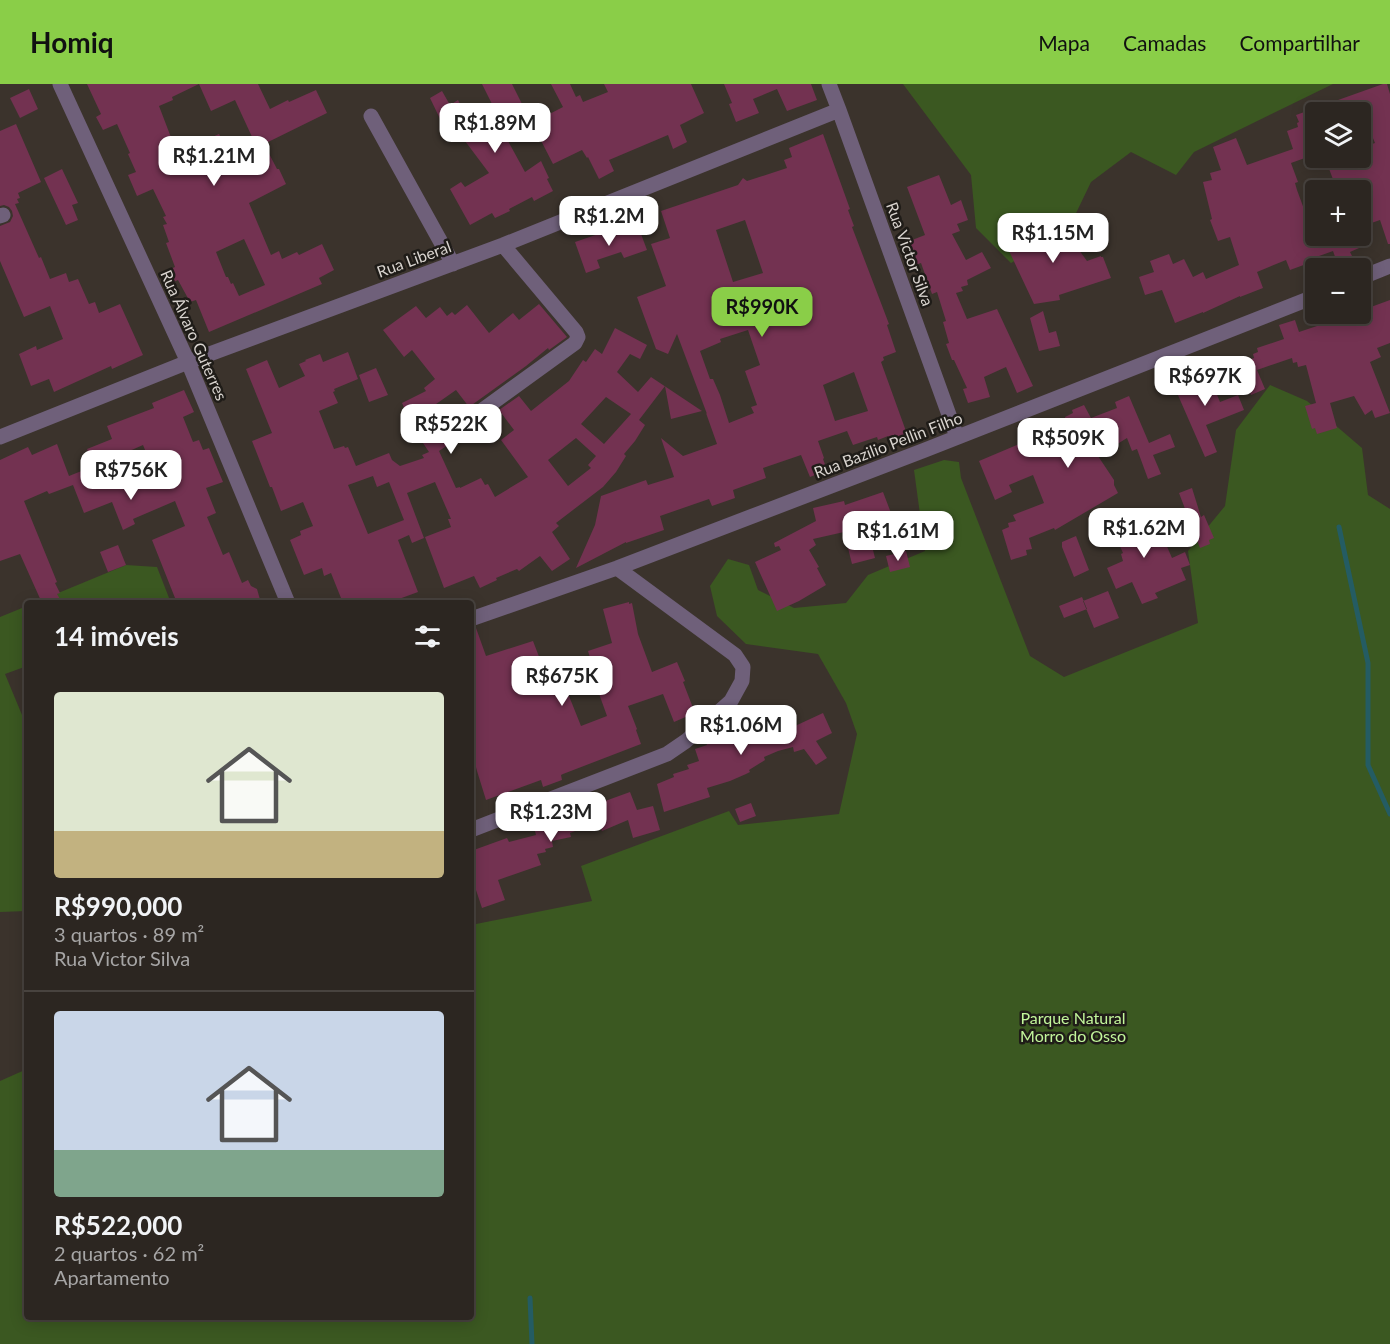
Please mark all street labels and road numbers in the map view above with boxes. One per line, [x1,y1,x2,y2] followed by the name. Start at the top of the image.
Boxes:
[883,199,938,308] street label: Rua Victor Silva
[374,236,454,281] street label: Rua Liberal
[157,267,232,403] street label: Rua Álvaro Guterres
[811,407,965,482] street label: Rua Bazilio Pellin Filho

